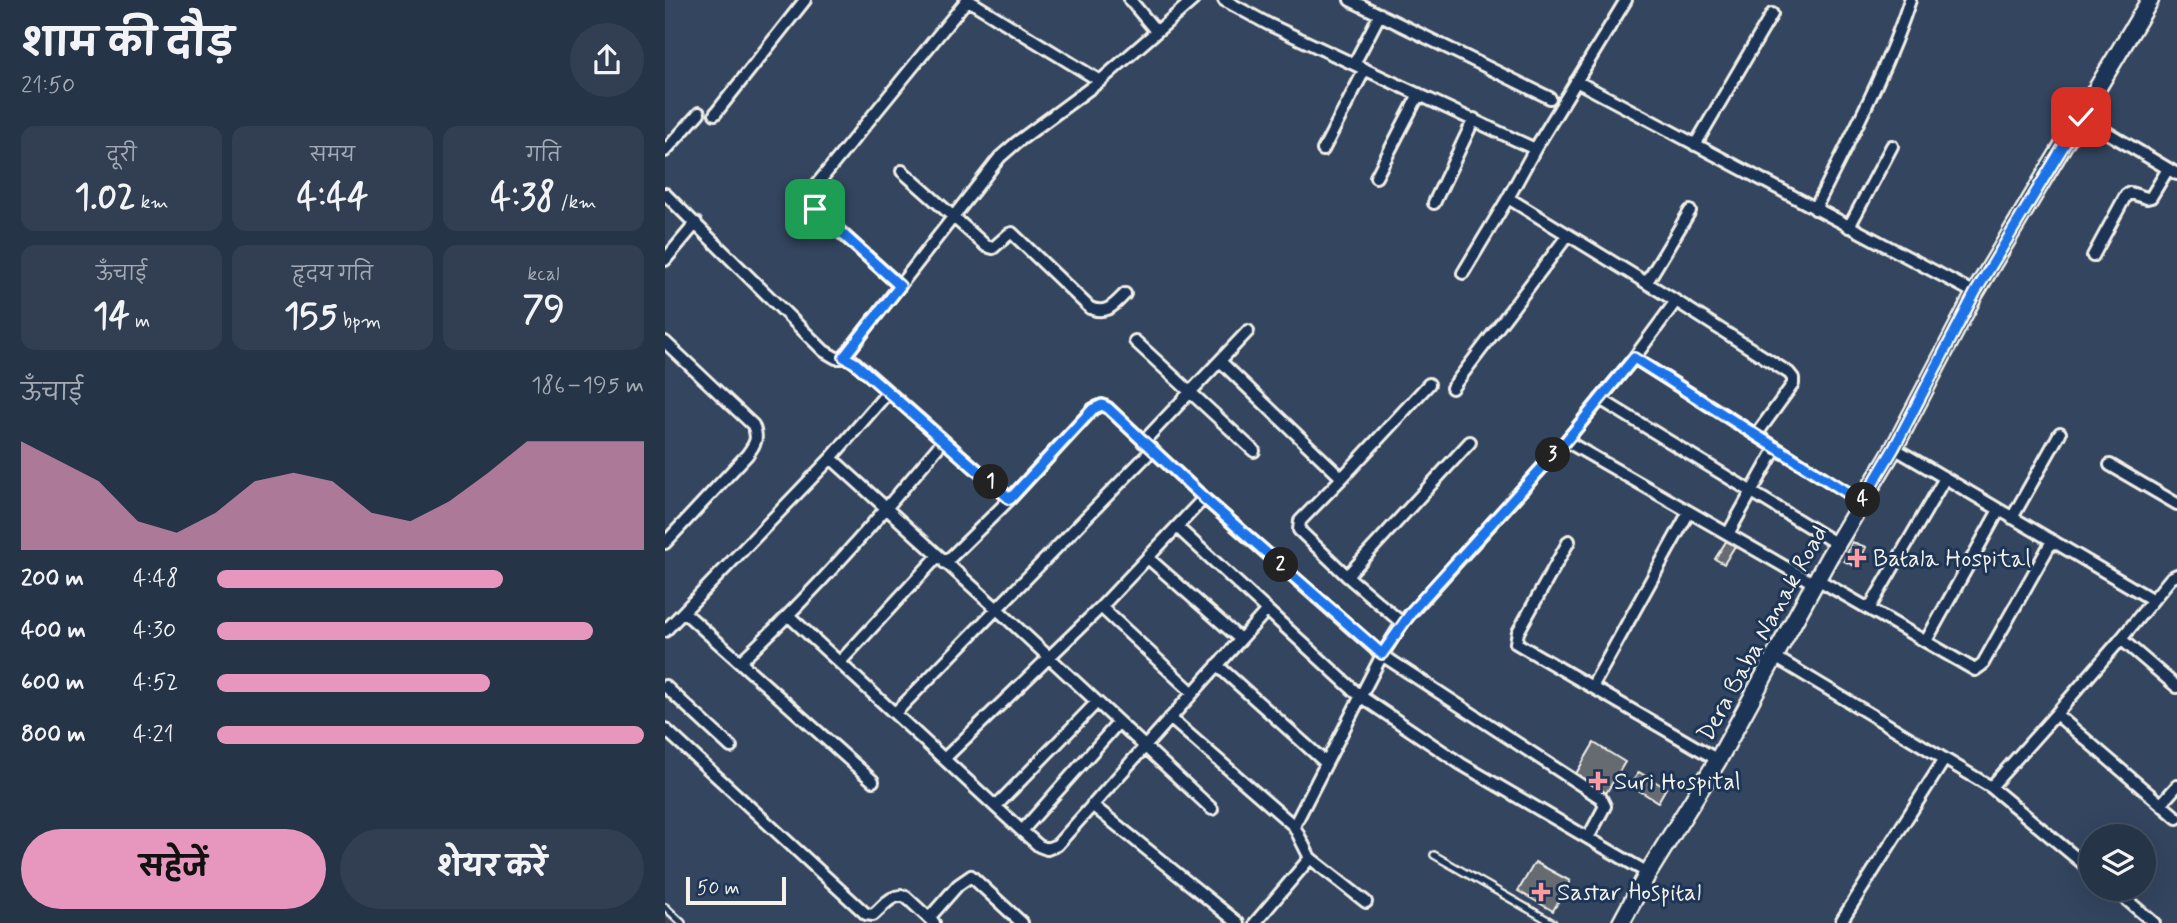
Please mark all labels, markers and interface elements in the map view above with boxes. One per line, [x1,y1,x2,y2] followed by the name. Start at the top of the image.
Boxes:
[21,20,234,69] text: शाम की दौड़
[570,23,644,97] button: share
[21,71,75,101] text: 21:50
[2051,87,2111,147] pin
[2062,98,2100,136] icon: check
[107,143,136,168] text: दूरी
[310,143,355,168] text: समय
[526,143,561,168] text: गति
[75,175,136,221] text: 1.02
[297,175,368,221] text: 4:44
[491,175,555,221] text: 4:38
[785,179,845,239] pin
[136,190,168,215] text: km
[555,190,596,215] text: /km
[796,190,834,228] icon: arrive
[96,262,147,287] text: ऊँचाई
[292,262,373,287] text: हृदय गति
[528,262,559,287] text: kcal
[522,287,565,333] text: 79
[93,294,130,340] text: 14
[284,294,338,340] text: 155
[130,309,150,334] text: m
[338,309,381,334] text: bpm
[531,371,644,401] text: 186–195 m
[21,379,83,409] text: ऊँचाई
[1535,438,1571,472] pin: 3
[1548,442,1557,467] text: 3
[973,464,1009,500] pin: 1
[986,469,995,494] text: 1
[1845,482,1881,518] pin: 4
[1857,487,1868,512] text: 4
[1691,520,1836,747] street label: Dera Baba Nanak Road
[1873,544,2031,575] place label: Batala Hospital
[1263,548,1299,582] pin: 2
[1847,548,1867,568] marker: Batala Hospital
[1276,552,1285,577] text: 2
[21,564,84,594] text: 200 m
[133,564,179,594] text: 4:48
[21,616,86,646] text: 400 m
[133,616,176,646] text: 4:30
[21,668,84,698] text: 600 m
[133,668,178,698] text: 4:52
[21,720,85,750] text: 800 m
[133,720,174,750] text: 4:21
[1614,767,1741,798] place label: Suri Hospital
[1588,771,1608,791] marker: Suri Hospital
[2079,824,2156,901] map controls
[2079,824,2156,901] button: layers
[21,829,326,909] button: सहेजें
[340,829,644,909] button: शेयर करें
[686,874,786,906] scale bar
[697,876,740,901] text: 50 m
[1557,878,1701,909] place label: Sastar Hospital
[1531,882,1551,902] marker: Sastar Hospital

